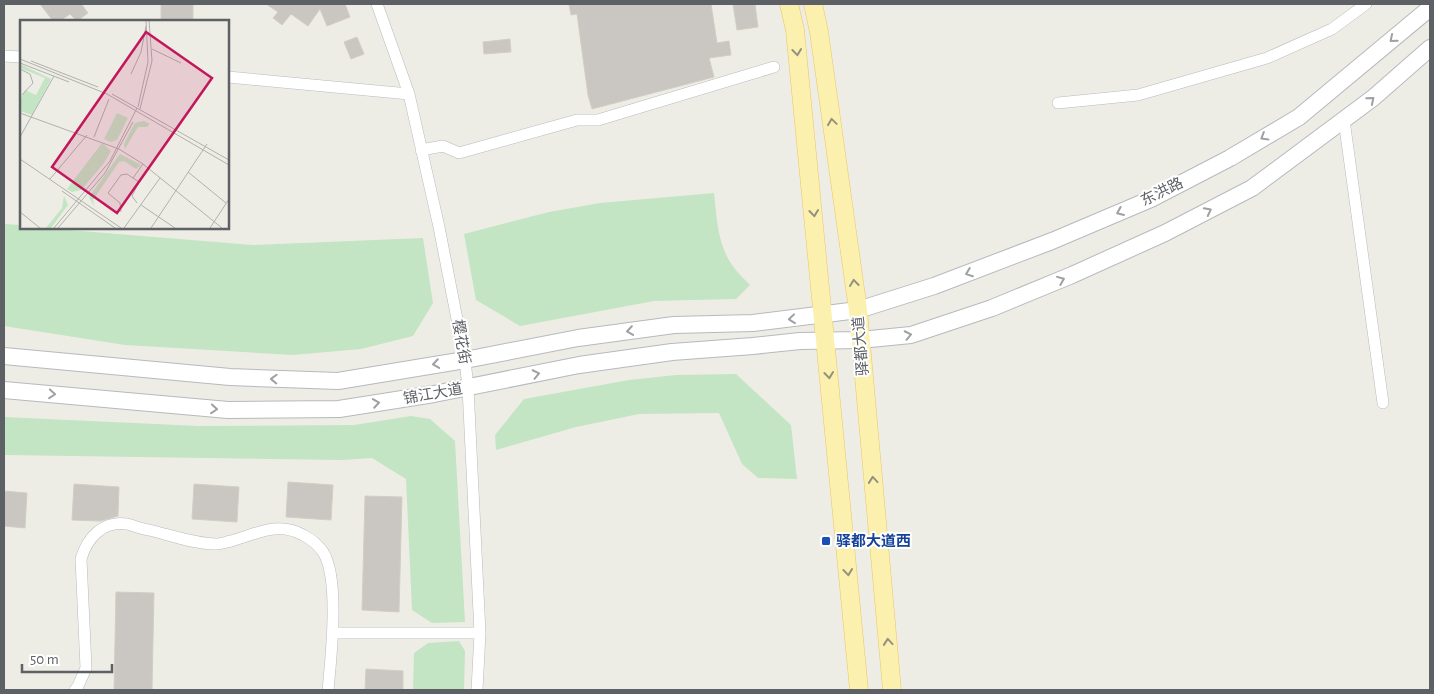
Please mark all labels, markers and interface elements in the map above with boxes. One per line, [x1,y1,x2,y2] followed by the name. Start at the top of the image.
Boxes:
[20,20,229,229] inset map
[1390,33,1399,42] one-way arrow
[791,48,802,56] one-way arrow
[1365,97,1374,105] one-way arrow
[827,118,838,126] one-way arrow
[1260,131,1269,141] one-way arrow
[1138,174,1186,209] street label: 东洪路
[1116,206,1125,217] one-way arrow
[1203,207,1212,217] one-way arrow
[808,210,819,218] one-way arrow
[965,267,974,277] one-way arrow
[1056,275,1065,286] one-way arrow
[849,279,860,287] one-way arrow
[788,313,796,324] one-way arrow
[850,315,871,377] street label: 驿都大道
[450,318,473,365] street label: 樱花街
[626,325,634,336] one-way arrow
[904,330,913,341] one-way arrow
[431,359,440,369] one-way arrow
[532,369,540,380] one-way arrow
[823,371,834,379] one-way arrow
[270,373,278,384] one-way arrow
[402,380,464,407] street label: 锦江大道
[49,388,57,399] one-way arrow
[372,399,380,409] one-way arrow
[210,403,218,414] one-way arrow
[868,476,879,484] one-way arrow
[836,533,911,549] place label: 驿都大道西
[820,535,832,547] marker: 驿都大道西
[842,568,853,576] one-way arrow
[882,637,893,645] one-way arrow
[22,642,112,674] scale bar
[30,652,59,667] text: 50 m

